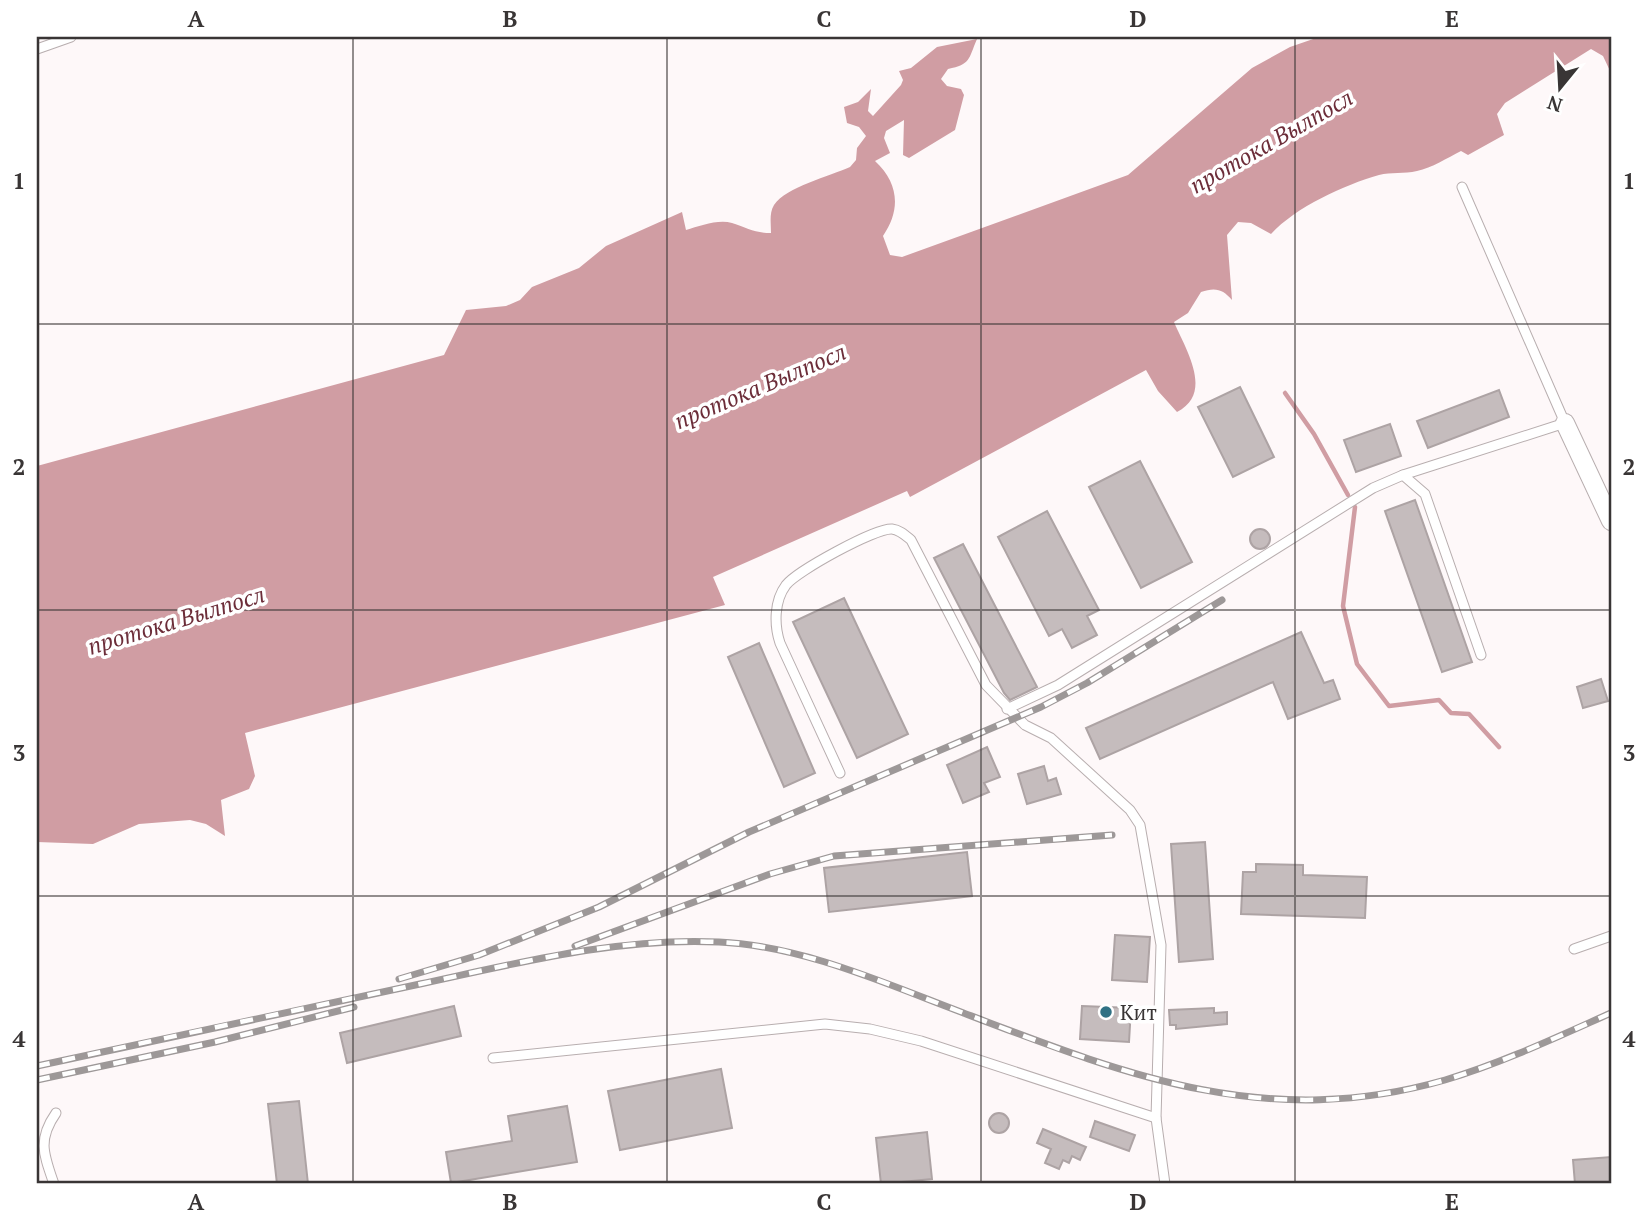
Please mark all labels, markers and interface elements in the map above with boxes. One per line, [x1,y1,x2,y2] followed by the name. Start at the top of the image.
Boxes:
[188,3,205,34] text: A
[503,3,518,34] text: B
[817,3,832,34] text: C
[1130,3,1147,34] text: D
[1445,3,1459,34] text: E
[1526,52,1596,122] north arrow
[1184,82,1358,200] water label: протока Вылпосл
[1543,90,1565,119] text: N
[13,165,26,196] text: 1
[1623,165,1636,196] text: 1
[669,336,851,436] water label: протока Вылпосл
[13,451,26,482] text: 2
[1623,451,1636,482] text: 2
[84,578,268,662] water label: протока Вылпосл
[13,737,26,768] text: 3
[1623,737,1636,768] text: 3
[1120,998,1157,1026] place label: Кит
[1098,1004,1114,1020] marker: Кит
[13,1023,26,1054] text: 4
[1623,1023,1636,1054] text: 4
[188,1186,205,1217] text: A
[503,1186,518,1217] text: B
[817,1186,832,1217] text: C
[1130,1186,1147,1217] text: D
[1445,1186,1459,1217] text: E

